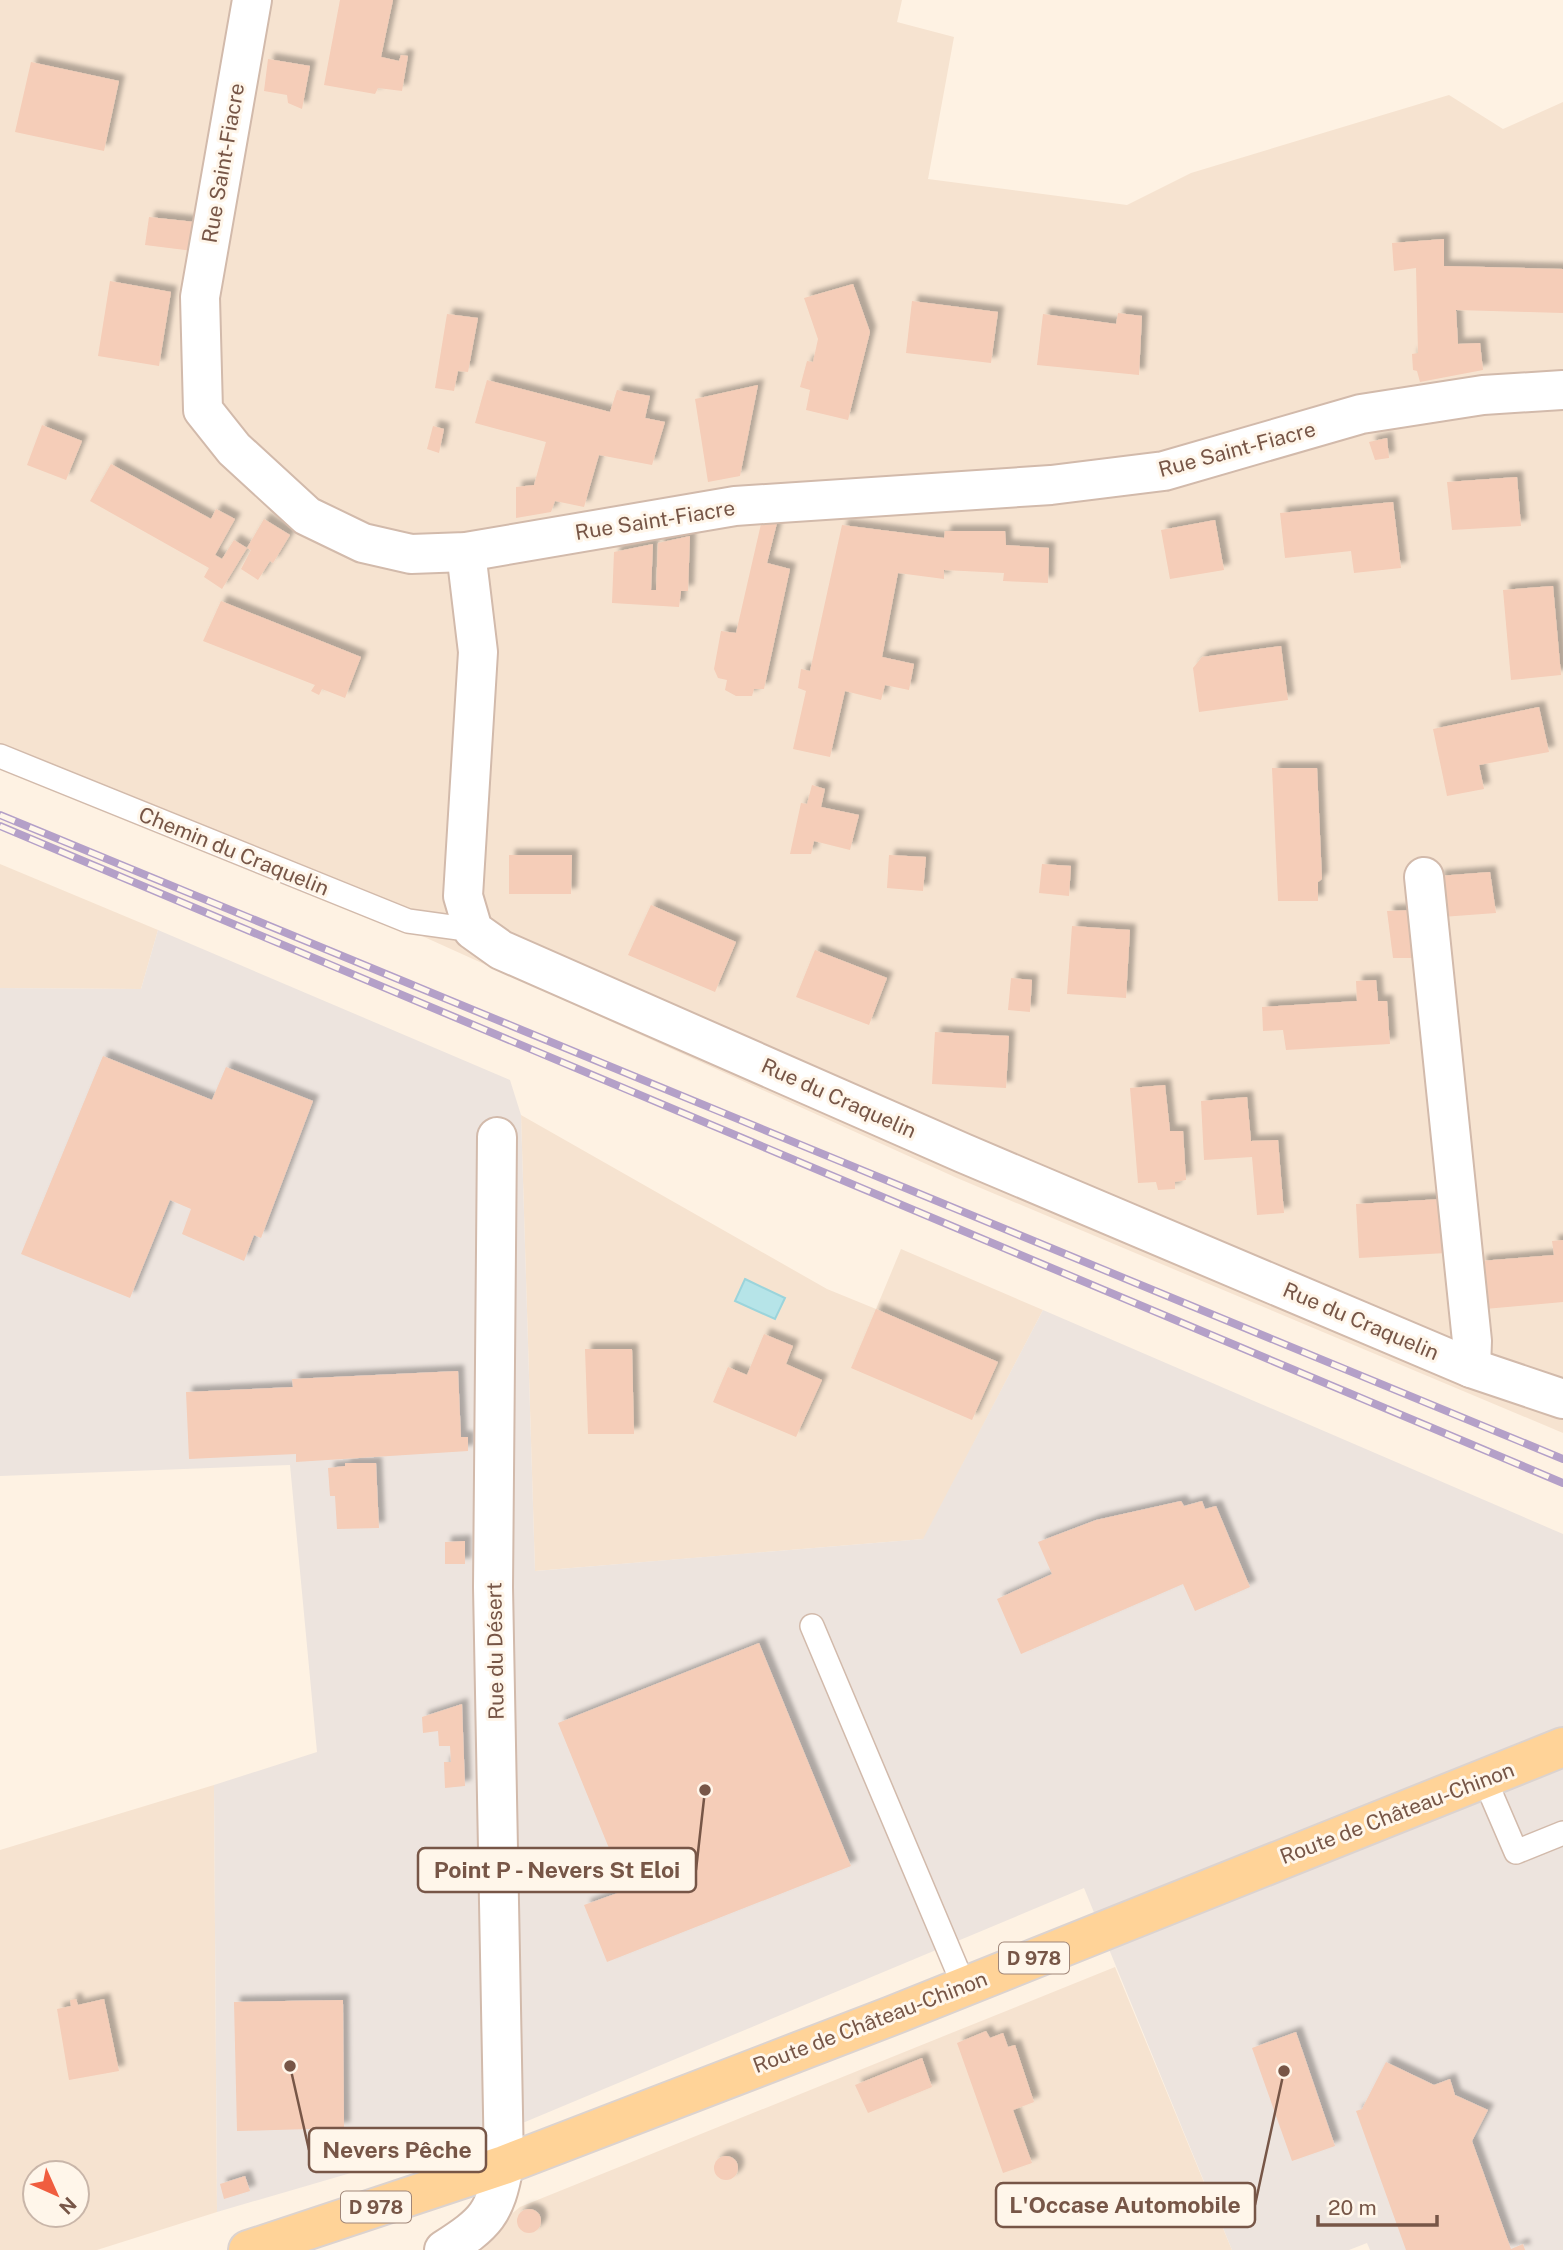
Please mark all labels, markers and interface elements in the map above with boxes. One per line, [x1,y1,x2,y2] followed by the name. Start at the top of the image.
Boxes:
[197,81,249,245] street label: Rue Saint-Fiacre
[1156,416,1318,482] street label: Rue Saint-Fiacre
[573,495,737,545] street label: Rue Saint-Fiacre
[135,801,333,901] street label: Chemin du Craquelin
[758,1053,920,1143] street label: Rue du Craquelin
[1279,1277,1443,1365] street label: Rue du Craquelin
[481,1582,509,1720] street label: Rue du Désert
[1276,1757,1518,1869] street label: Route de Château-Chinon
[418,1848,696,1892] callout: Point P - Nevers St Eloi
[434,1856,680,1883] text: Point P - Nevers St Eloi
[999,1942,1069,1974] road number: D 978
[749,1966,991,2078] street label: Route de Château-Chinon
[309,2128,486,2172] callout: Nevers Pêche
[322,2136,472,2163] text: Nevers Pêche
[21,2159,91,2229] north arrow
[996,2183,1255,2227] callout: L'Occase Automobile
[1318,2184,1437,2228] scale bar
[1009,2191,1241,2218] text: L'Occase Automobile
[341,2192,411,2222] road number: D 978
[55,2193,81,2219] text: N
[1328,2195,1377,2220] text: 20 m

